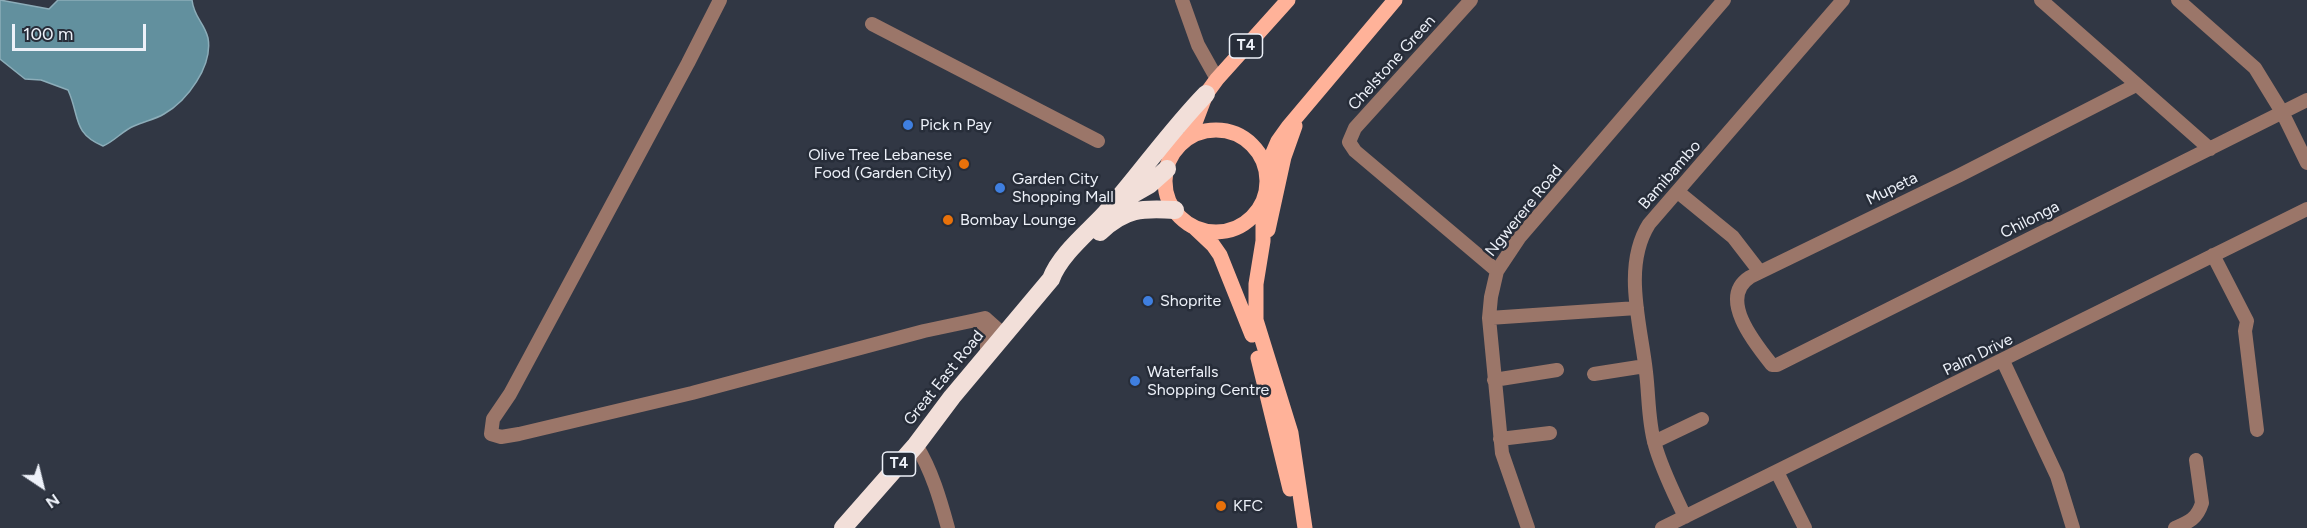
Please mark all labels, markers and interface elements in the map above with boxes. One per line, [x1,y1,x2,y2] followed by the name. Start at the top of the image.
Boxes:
[15,12,148,50] scale bar
[1344,12,1440,114] street label: Chelstone Green
[23,23,73,45] text: 100 m
[1230,34,1262,58] road number: T4
[920,115,992,135] place label: Pick n Pay
[901,118,915,132] marker: Pick n Pay
[1635,137,1705,213] street label: Bamibambo
[808,145,952,183] place label: Olive Tree Lebanese Food (Garden City)
[957,157,971,171] marker: Olive Tree Lebanese Food (Garden City)
[1481,161,1567,261] street label: Ngwerere Road
[1863,168,1921,210] street label: Mupeta
[1012,169,1114,207] place label: Garden City Shopping Mall
[993,181,1007,195] marker: Garden City Shopping Mall
[1997,197,2063,243] street label: Chilonga
[960,210,1076,230] place label: Bombay Lounge
[941,213,955,227] marker: Bombay Lounge
[1160,291,1221,311] place label: Shoprite
[1141,294,1155,308] marker: Shoprite
[900,327,988,429] street label: Great East Road
[1940,330,2016,380] street label: Palm Drive
[1147,362,1269,400] place label: Waterfalls Shopping Centre
[1128,374,1142,388] marker: Waterfalls Shopping Centre
[882,452,916,476] road number: T4
[12,456,72,516] north arrow
[42,490,63,512] text: N
[1233,496,1263,516] place label: KFC
[1214,499,1228,513] marker: KFC

